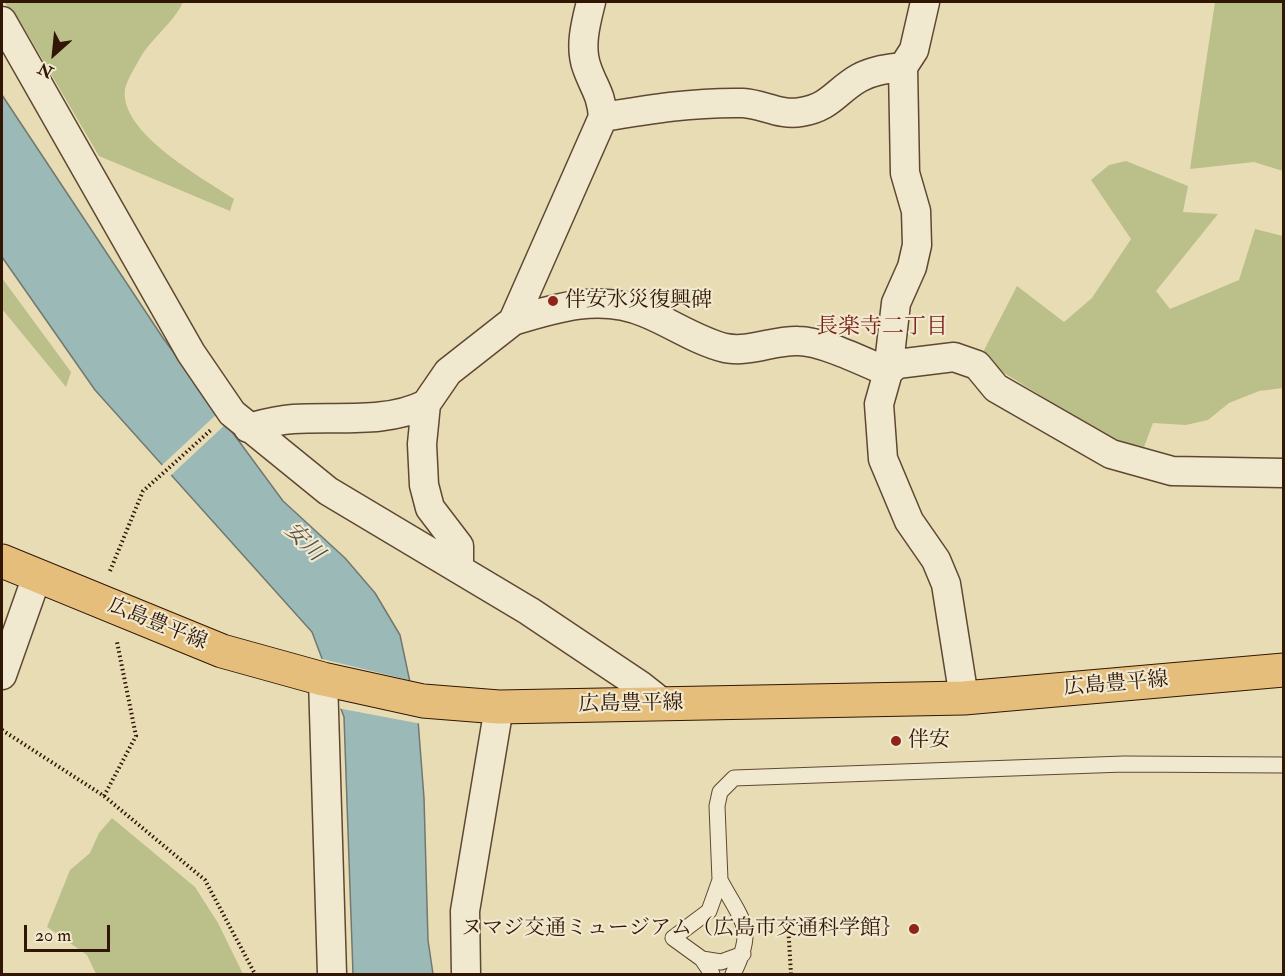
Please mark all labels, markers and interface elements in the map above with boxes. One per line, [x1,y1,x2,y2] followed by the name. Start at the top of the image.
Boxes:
[24,24,84,84] north arrow
[35,58,57,82] text: N
[565,288,712,314] place label: 伴安水災復興碑
[546,294,560,308] marker: 伴安水災復興碑
[816,315,948,341] district label: 長楽寺二丁目
[278,518,328,568] water label: 安川
[104,594,210,656] street label: 広島豊平線
[1063,668,1169,702] street label: 広島豊平線
[578,691,684,719] street label: 広島豊平線
[908,728,950,754] place label: 伴安
[889,734,903,748] marker: 伴安
[27,913,112,951] scale bar
[461,916,902,942] place label: ヌマジ交通ミュージアム（広島市交通科学館｝
[907,922,921,936] marker: ヌマジ交通ミュージアム（広島市交通科学館｝
[35,924,71,947] text: 20 m

